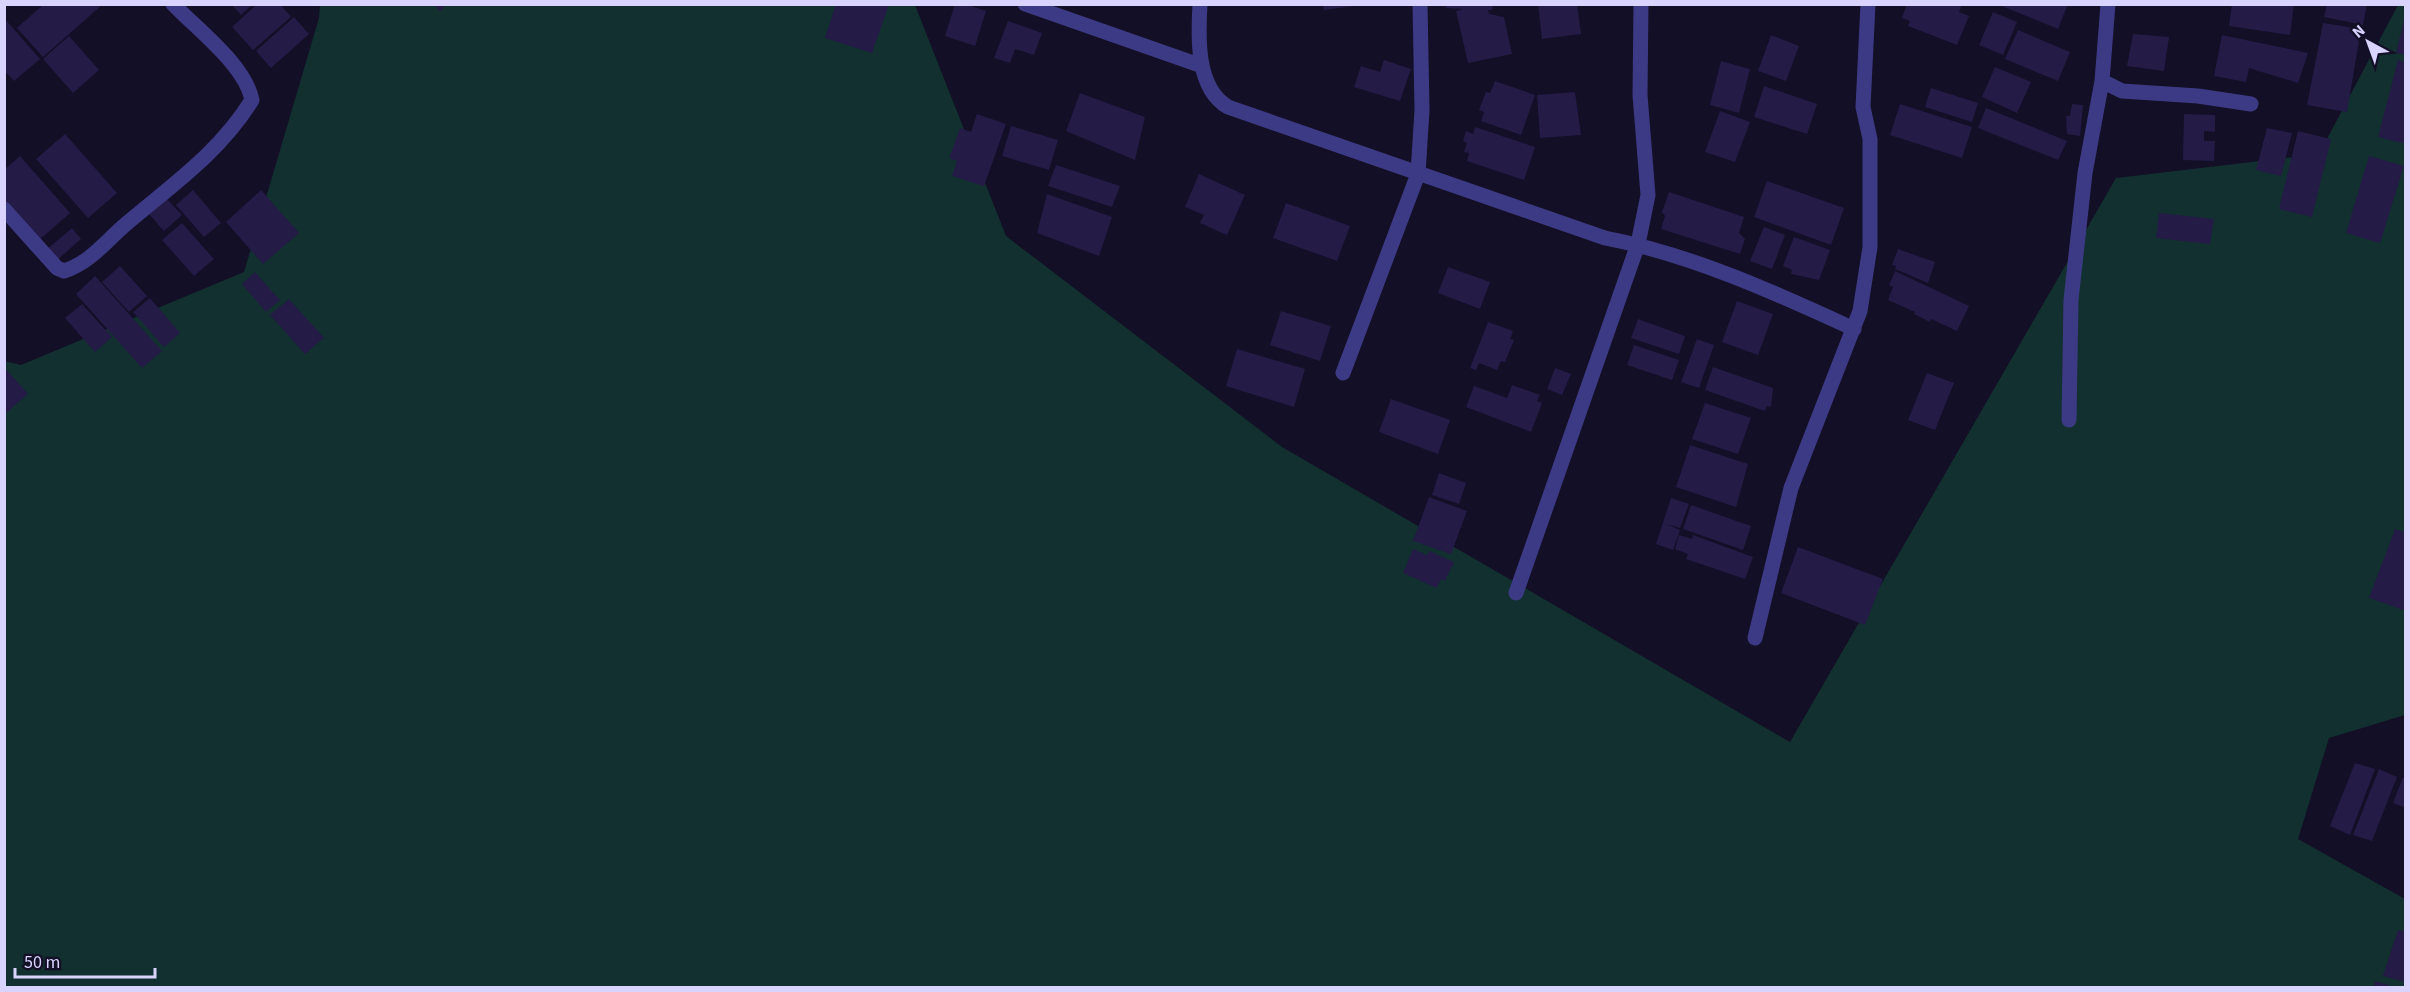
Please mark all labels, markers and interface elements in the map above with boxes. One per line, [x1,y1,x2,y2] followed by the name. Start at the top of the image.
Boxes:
[2338,12,2398,72] north arrow
[2348,20,2370,43] text: N
[15,941,154,979] scale bar
[24,950,60,975] text: 50 m

